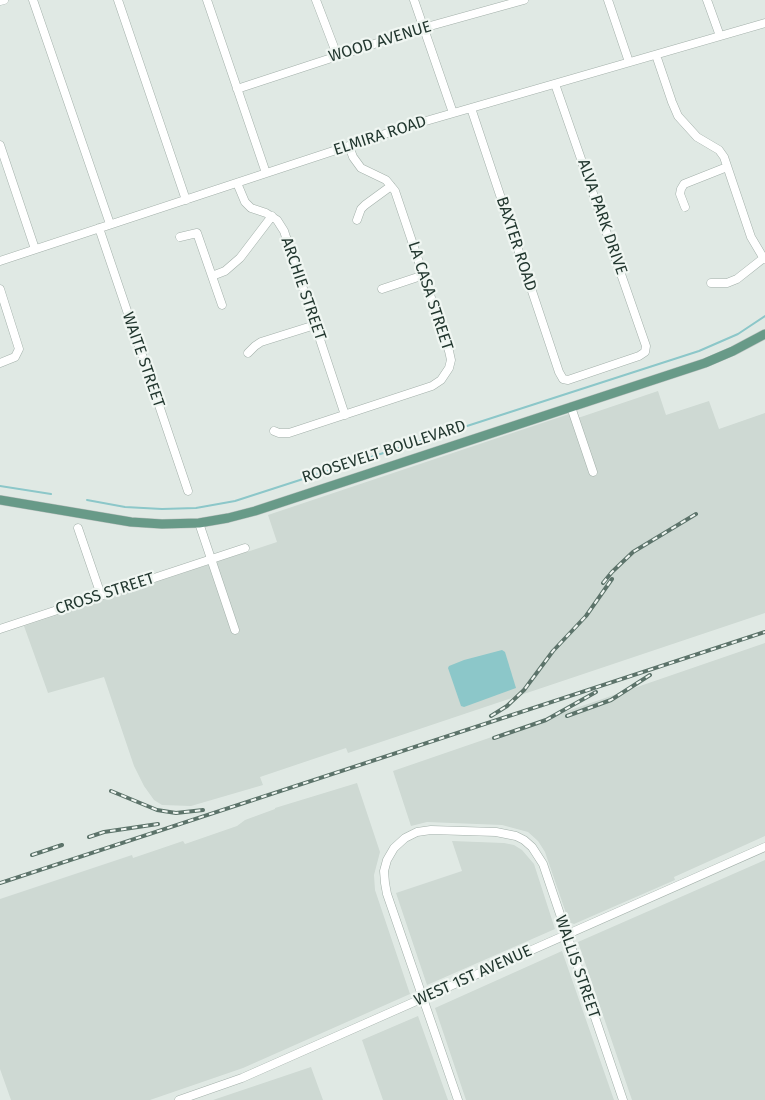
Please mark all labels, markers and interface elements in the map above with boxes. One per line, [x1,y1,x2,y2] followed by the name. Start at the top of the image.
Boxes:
[326,17,434,67] street label: WOOD AVENUE
[331,112,429,160] street label: ELMIRA ROAD
[573,157,631,277] street label: ALVA PARK DRIVE
[492,194,540,294] street label: BAXTER ROAD
[276,235,330,343] street label: ARCHIE STREET
[403,239,457,353] street label: LA CASA STREET
[118,310,168,410] street label: WAITE STREET
[300,416,468,488] street label: ROOSEVELT BOULEVARD
[53,569,157,619] street label: CROSS STREET
[550,913,604,1021] street label: WALLIS STREET
[411,941,535,1011] street label: WEST 1ST AVENUE

